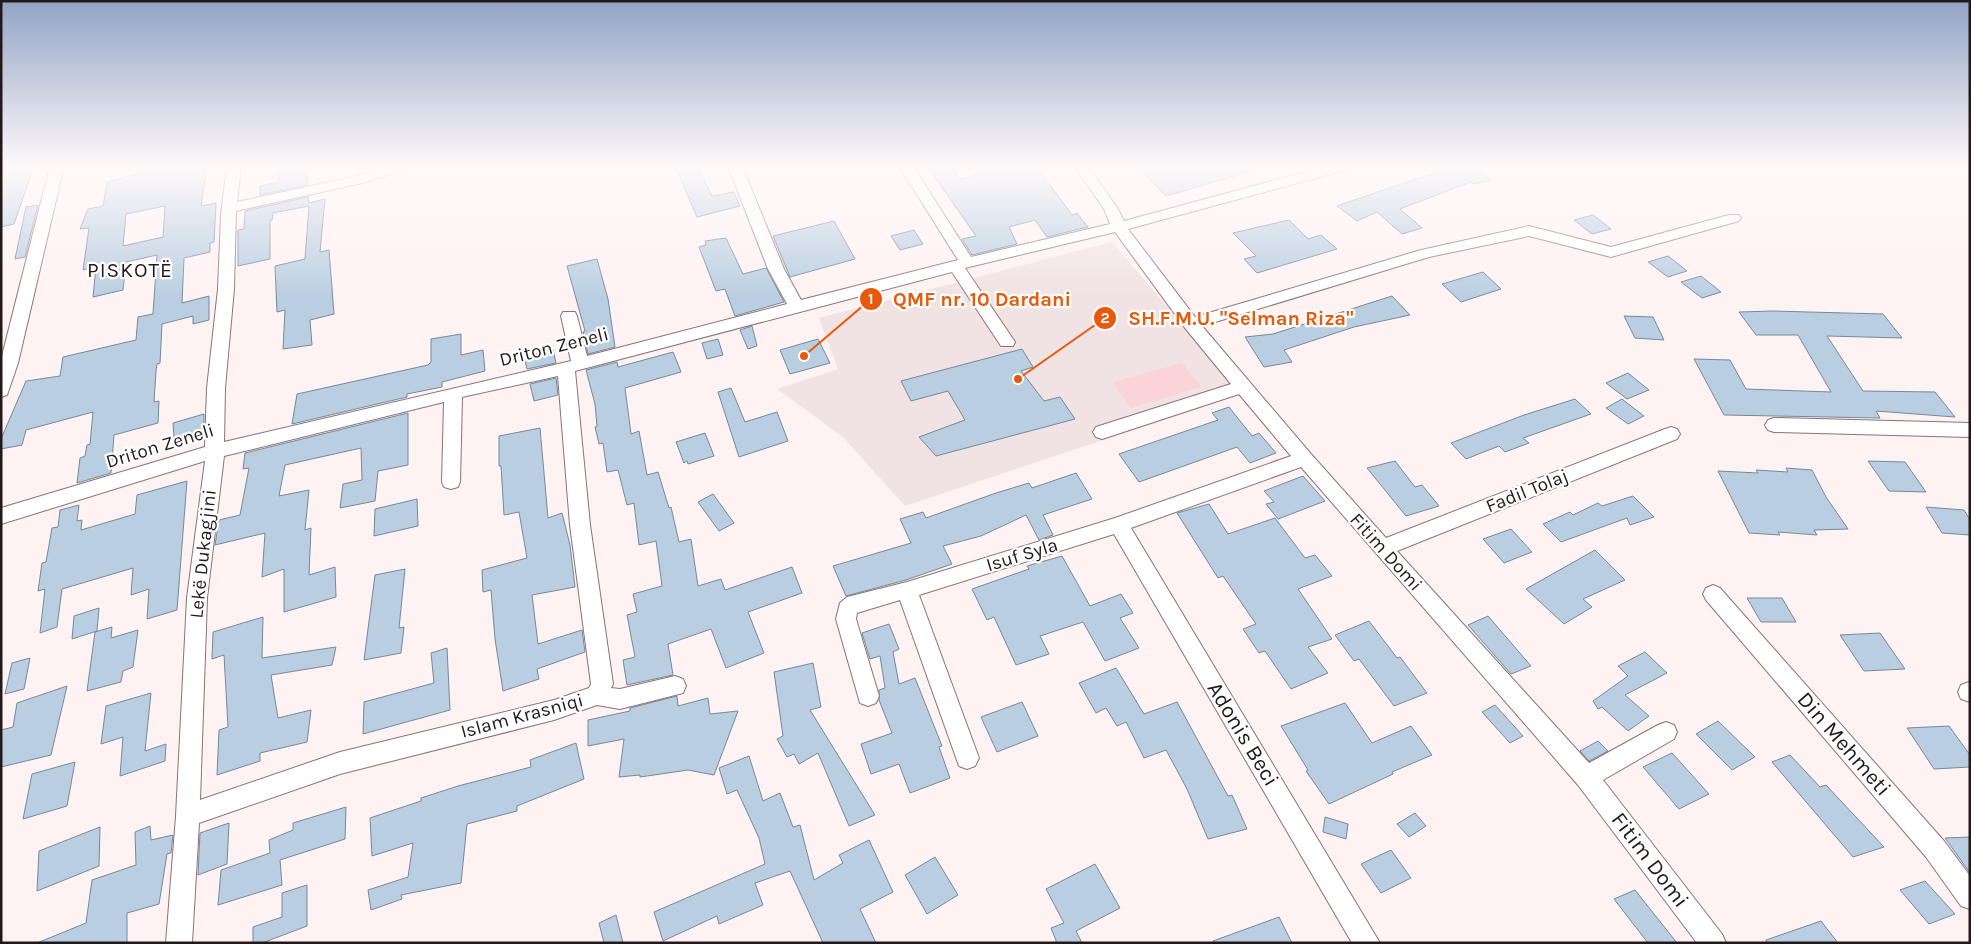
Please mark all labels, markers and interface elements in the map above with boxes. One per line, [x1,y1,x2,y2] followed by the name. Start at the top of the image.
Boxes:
[87,258,173,282] district label: PISKOTË
[858,281,1081,316] callout: QMF nr. 10 Dardani
[893,288,1071,311] text: QMF nr. 10 Dardani
[868,290,874,308] text: 1
[1093,300,1363,335] callout: SH.F.M.U. "Selman Riza"
[1128,307,1354,330] text: SH.F.M.U. "Selman Riza"
[1100,309,1110,327] text: 2
[497,323,611,371] street label: Driton Zeneli
[103,419,217,473] street label: Driton Zeneli
[1483,465,1571,517] street label: Fadil Tolaj
[185,488,221,620] street label: Lekë Dukagjini
[1345,509,1427,595] street label: Fitim Domi
[983,534,1061,576] street label: Isuf Syla
[1202,677,1284,791] street label: Adonis Beci
[1792,687,1896,801] street label: Din Mehmeti
[458,689,586,743] street label: Islam Krasniqi
[1606,807,1694,913] street label: Fitim Domi

